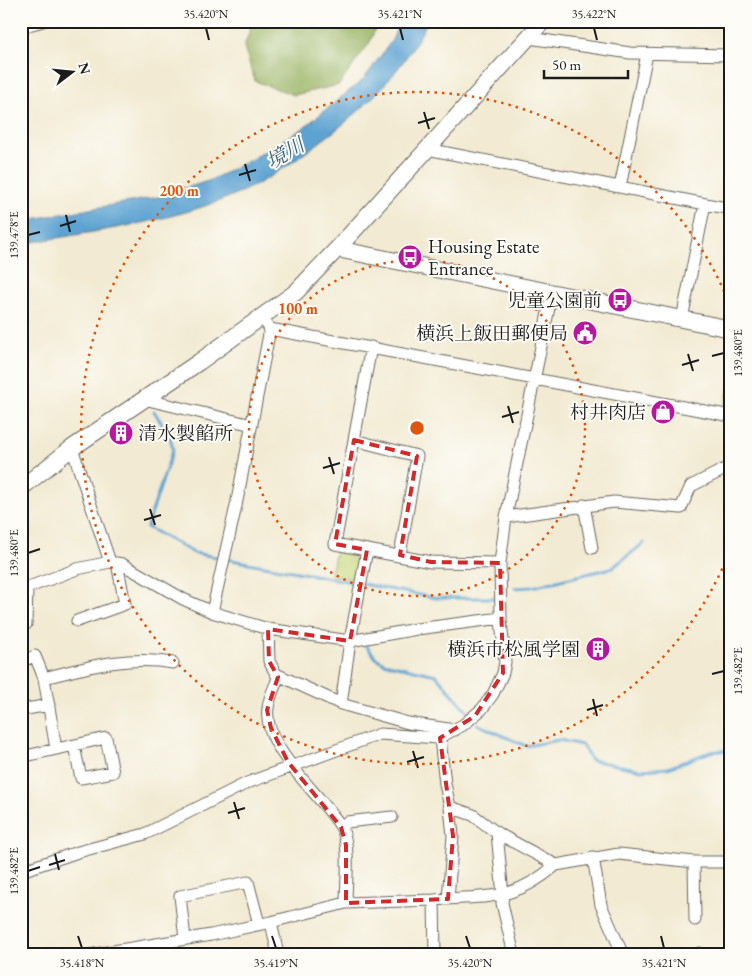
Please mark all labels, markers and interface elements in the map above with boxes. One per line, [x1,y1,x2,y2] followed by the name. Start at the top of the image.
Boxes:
[184,6,229,22] text: 35.420°N
[378,6,423,22] text: 35.421°N
[572,6,617,22] text: 35.422°N
[48,48,98,98] north arrow
[544,48,628,80] scale bar
[552,55,581,74] text: 50 m
[74,60,95,77] text: N
[261,131,311,174] water label: 境川
[159,181,199,200] text: 200 m
[6,211,22,259] text: 139.478°E
[428,234,539,281] place label: Housing Estate Entrance
[397,244,423,270] bus stop icon: Housing Estate Entrance
[607,287,633,313] bus stop icon: 児童公園前
[507,288,602,313] place label: 児童公園前
[278,299,318,318] text: 100 m
[572,320,598,346] public building icon: 横浜上飯田郵便局
[416,321,568,346] place label: 横浜上飯田郵便局
[730,329,746,377] text: 139.480°E
[650,399,676,425] shop icon: 村井肉店
[570,400,646,425] place label: 村井肉店
[408,419,426,437] centre of rings
[108,420,134,446] building icon: 清水製餡所
[138,421,233,446] place label: 清水製餡所
[6,529,22,577] text: 139.480°E
[585,636,611,662] building icon: 横浜市松風学園
[447,637,580,662] place label: 横浜市松風学園
[730,647,746,695] text: 139.482°E
[6,847,22,895] text: 139.482°E
[60,955,105,971] text: 35.418°N
[254,955,299,971] text: 35.419°N
[448,955,493,971] text: 35.420°N
[642,955,687,971] text: 35.421°N

